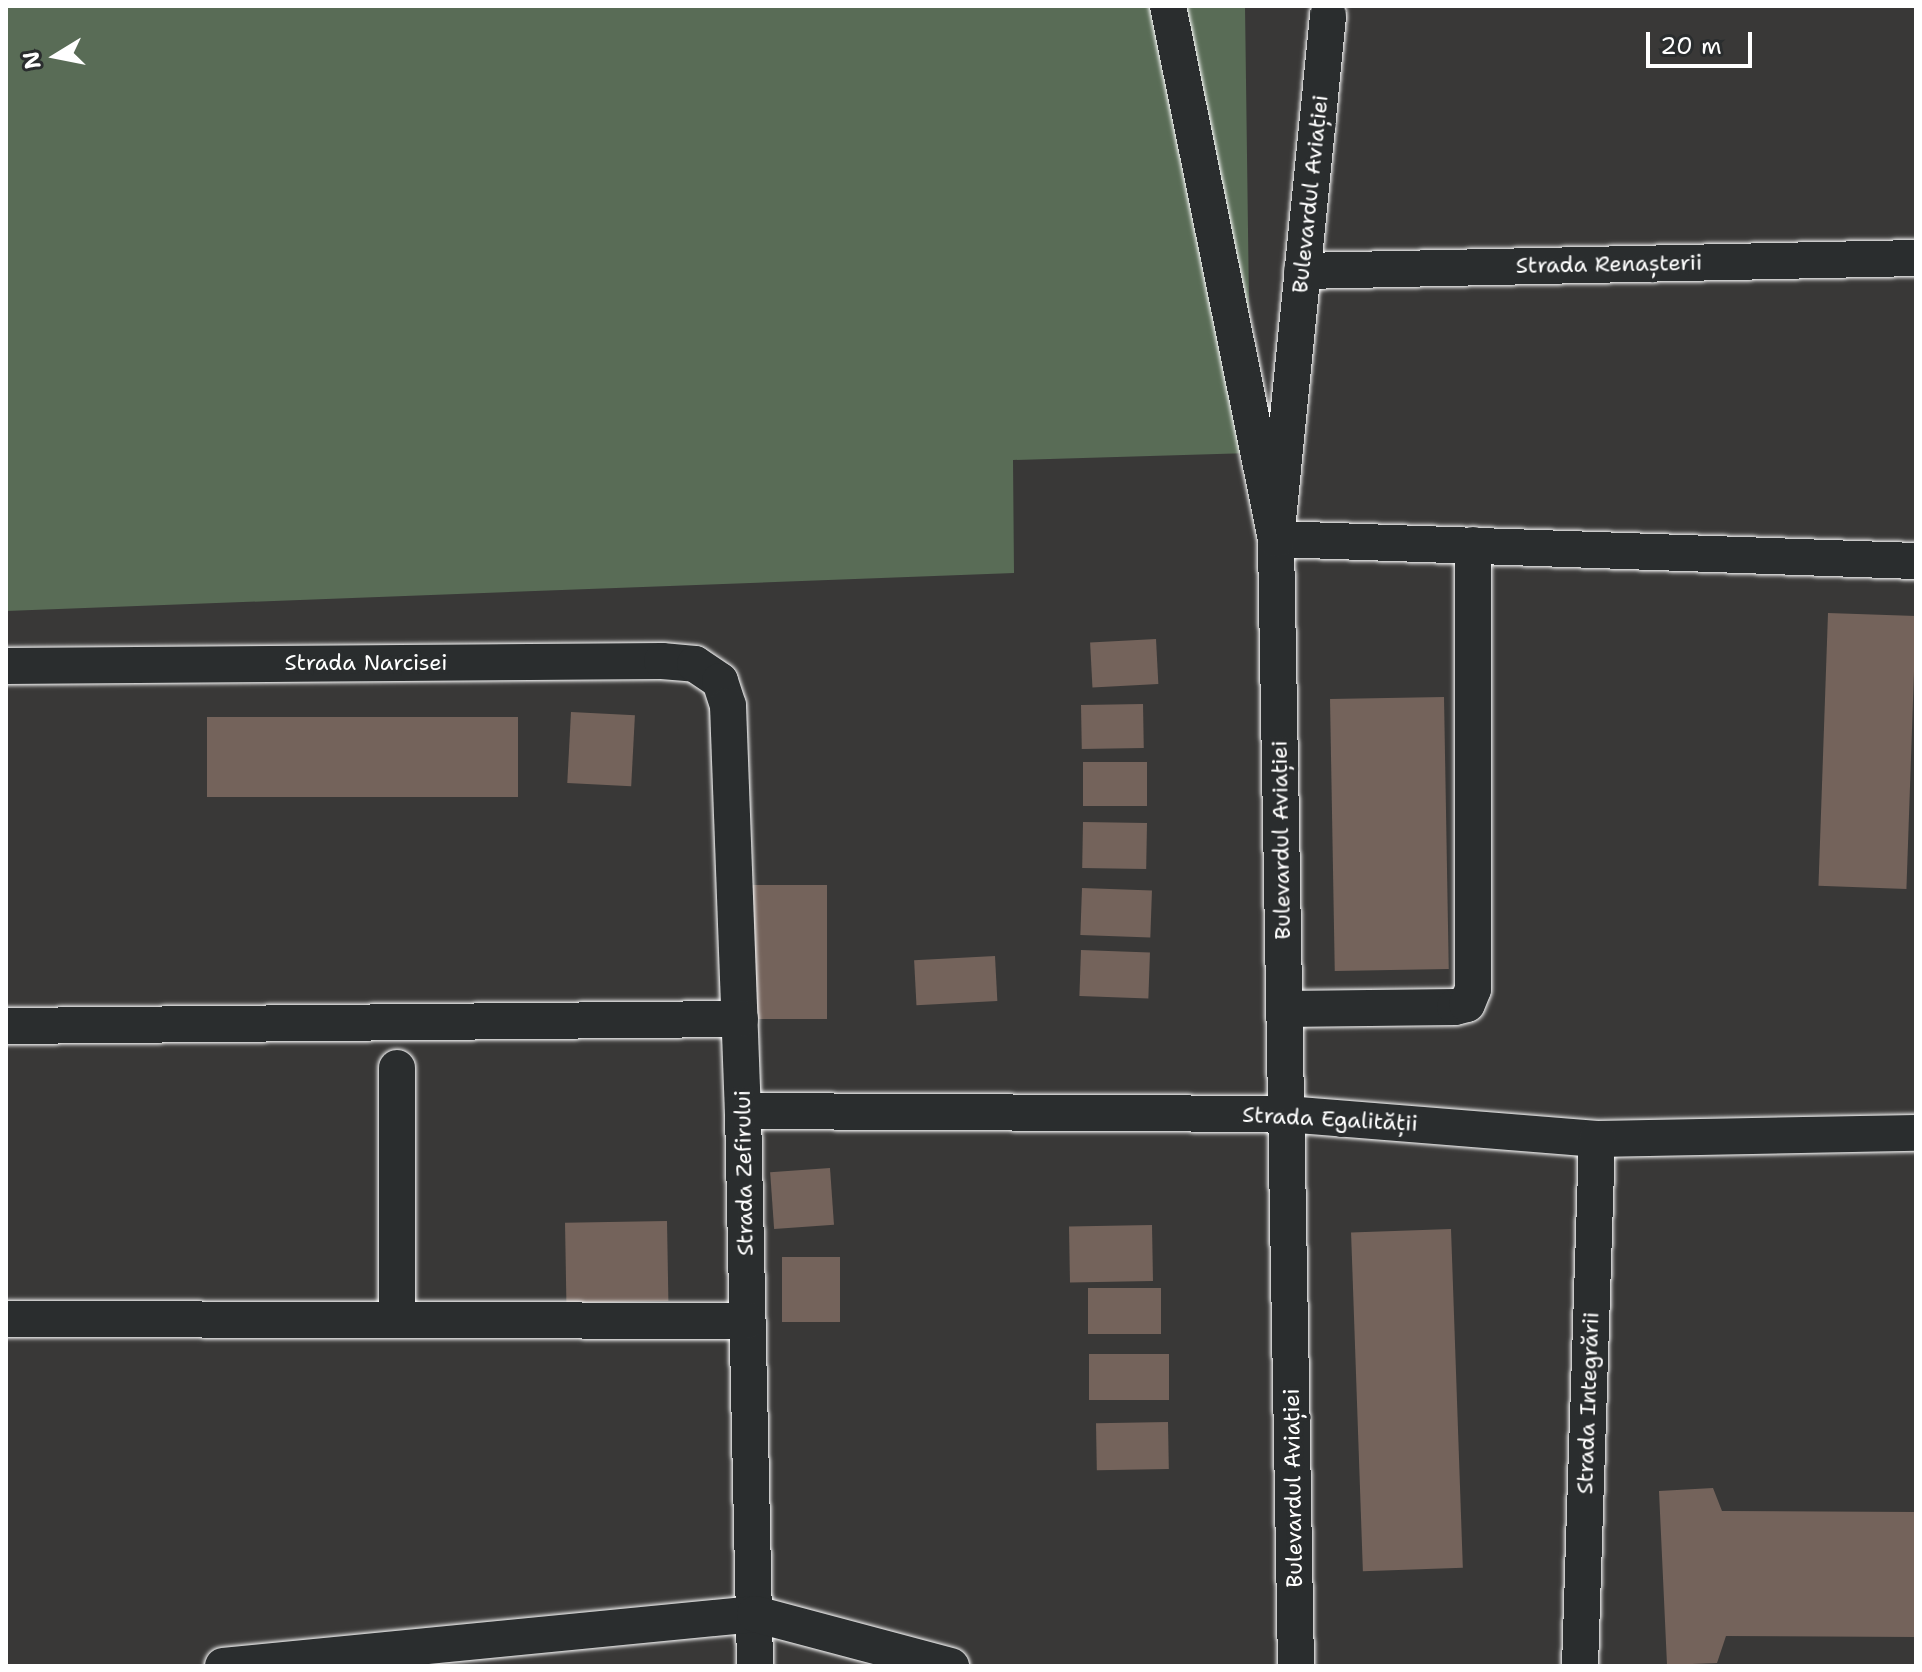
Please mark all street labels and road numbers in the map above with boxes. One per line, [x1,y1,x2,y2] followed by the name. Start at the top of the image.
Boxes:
[1286,94,1334,294] street label: Bulevardul Aviației
[1516,249,1702,279] street label: Strada Renașterii
[284,650,448,676] street label: Strada Narcisei
[1266,740,1296,940] street label: Bulevardul Aviației
[729,1090,759,1256] street label: Strada Zefirului
[1242,1101,1418,1137] street label: Strada Egalității
[1572,1311,1604,1495] street label: Strada Integrării
[1278,1388,1308,1588] street label: Bulevardul Aviației

